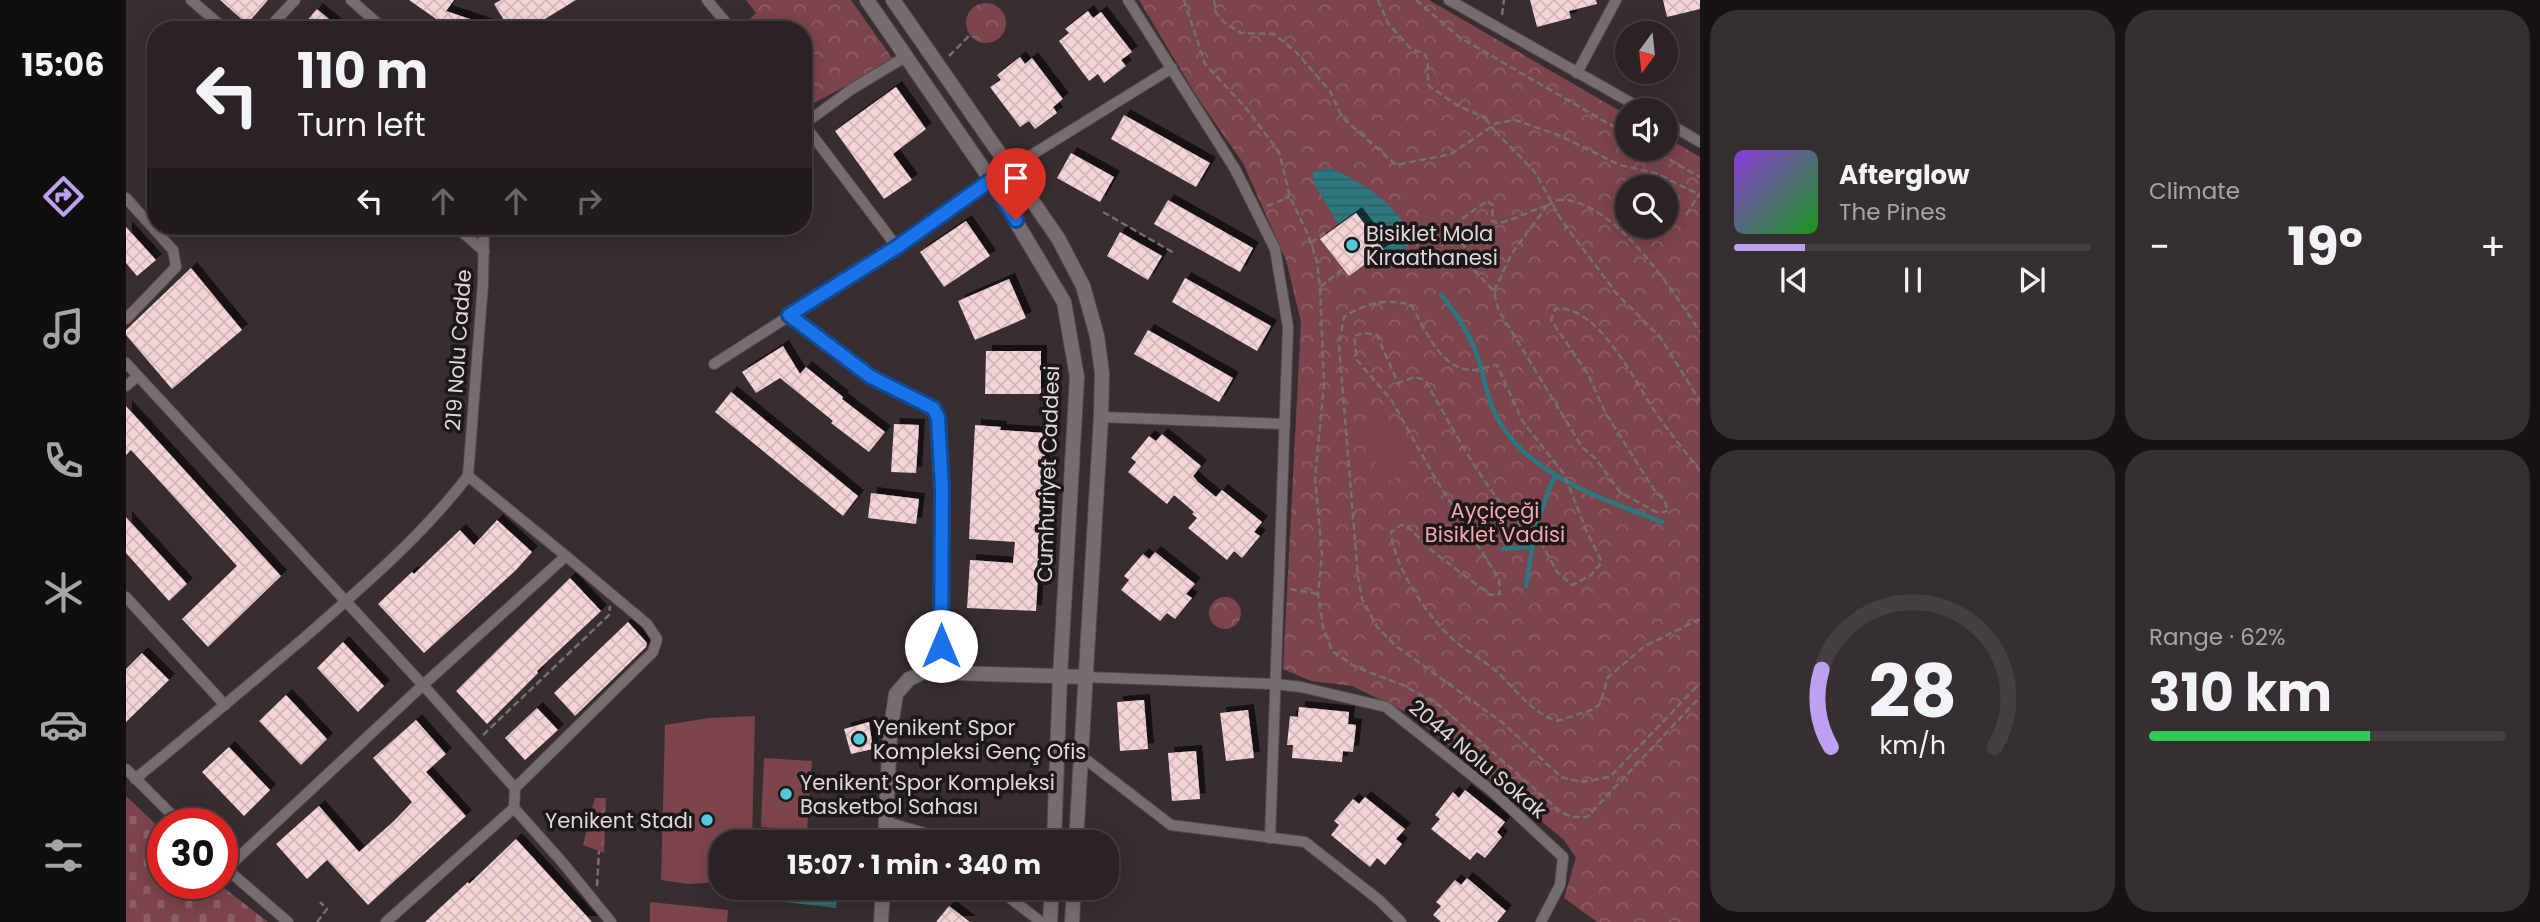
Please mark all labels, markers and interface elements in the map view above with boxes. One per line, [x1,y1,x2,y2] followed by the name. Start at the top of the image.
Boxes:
[1615,21,1678,84] north arrow
[1615,21,1678,238] map controls
[297,37,428,105] text: 110 m
[21,42,105,87] text: 15:06
[182,49,273,140] icon: left
[1615,98,1678,161] button: sound
[297,102,426,147] text: Turn left
[986,148,1046,220] pin
[1839,157,1970,193] text: Afterglow
[997,159,1035,197] icon: arrive
[39,172,88,221] icon: directions
[1615,175,1678,238] button: search
[2149,175,2240,207] text: Climate
[351,182,389,220] icon: left
[424,182,462,220] icon: ahead
[497,182,535,220] icon: ahead
[570,182,608,220] icon: right
[1839,196,1947,228] text: The Pines
[2287,210,2363,283] text: 19°
[1366,219,1498,272] place label: Bisiklet Mola Kıraathanesi
[2149,220,2170,273] text: −
[2480,220,2506,273] text: +
[1344,237,1360,253] marker: Bisiklet Mola Kıraathanesi
[1775,261,1813,299] icon: previous
[1894,261,1932,299] icon: pause
[2013,261,2051,299] icon: next
[438,268,478,432] street label: 219 Nolu Cadde
[39,304,88,353] icon: music
[1030,365,1066,583] street label: Cumhuriyet Caddesi
[39,436,88,485] icon: phone
[1425,496,1565,549] park label: Ayçiçeği Bisiklet Vadisi
[39,568,88,617] icon: climate
[904,609,978,683] position arrow
[2149,621,2286,653] text: Range · 62%
[1868,641,1957,742] text: 28
[2149,656,2332,729] text: 310 km
[1403,693,1553,825] street label: 2044 Nolu Sokak
[39,700,88,749] icon: car
[873,713,1086,766] place label: Yenikent Spor Kompleksi Genç Ofis
[1879,728,1946,763] text: km/h
[851,731,867,747] marker: Yenikent Spor Kompleksi Genç Ofis
[800,768,1055,821] place label: Yenikent Spor Kompleksi Basketbol Sahası
[778,786,794,802] marker: Yenikent Spor Kompleksi Basketbol Sahası
[545,806,693,835] place label: Yenikent Stadı
[147,808,238,899] speed limit sign: 30
[699,812,715,828] marker: Yenikent Stadı
[39,831,88,880] icon: filters
[787,847,1041,883] text: 15:07 · 1 min · 340 m

